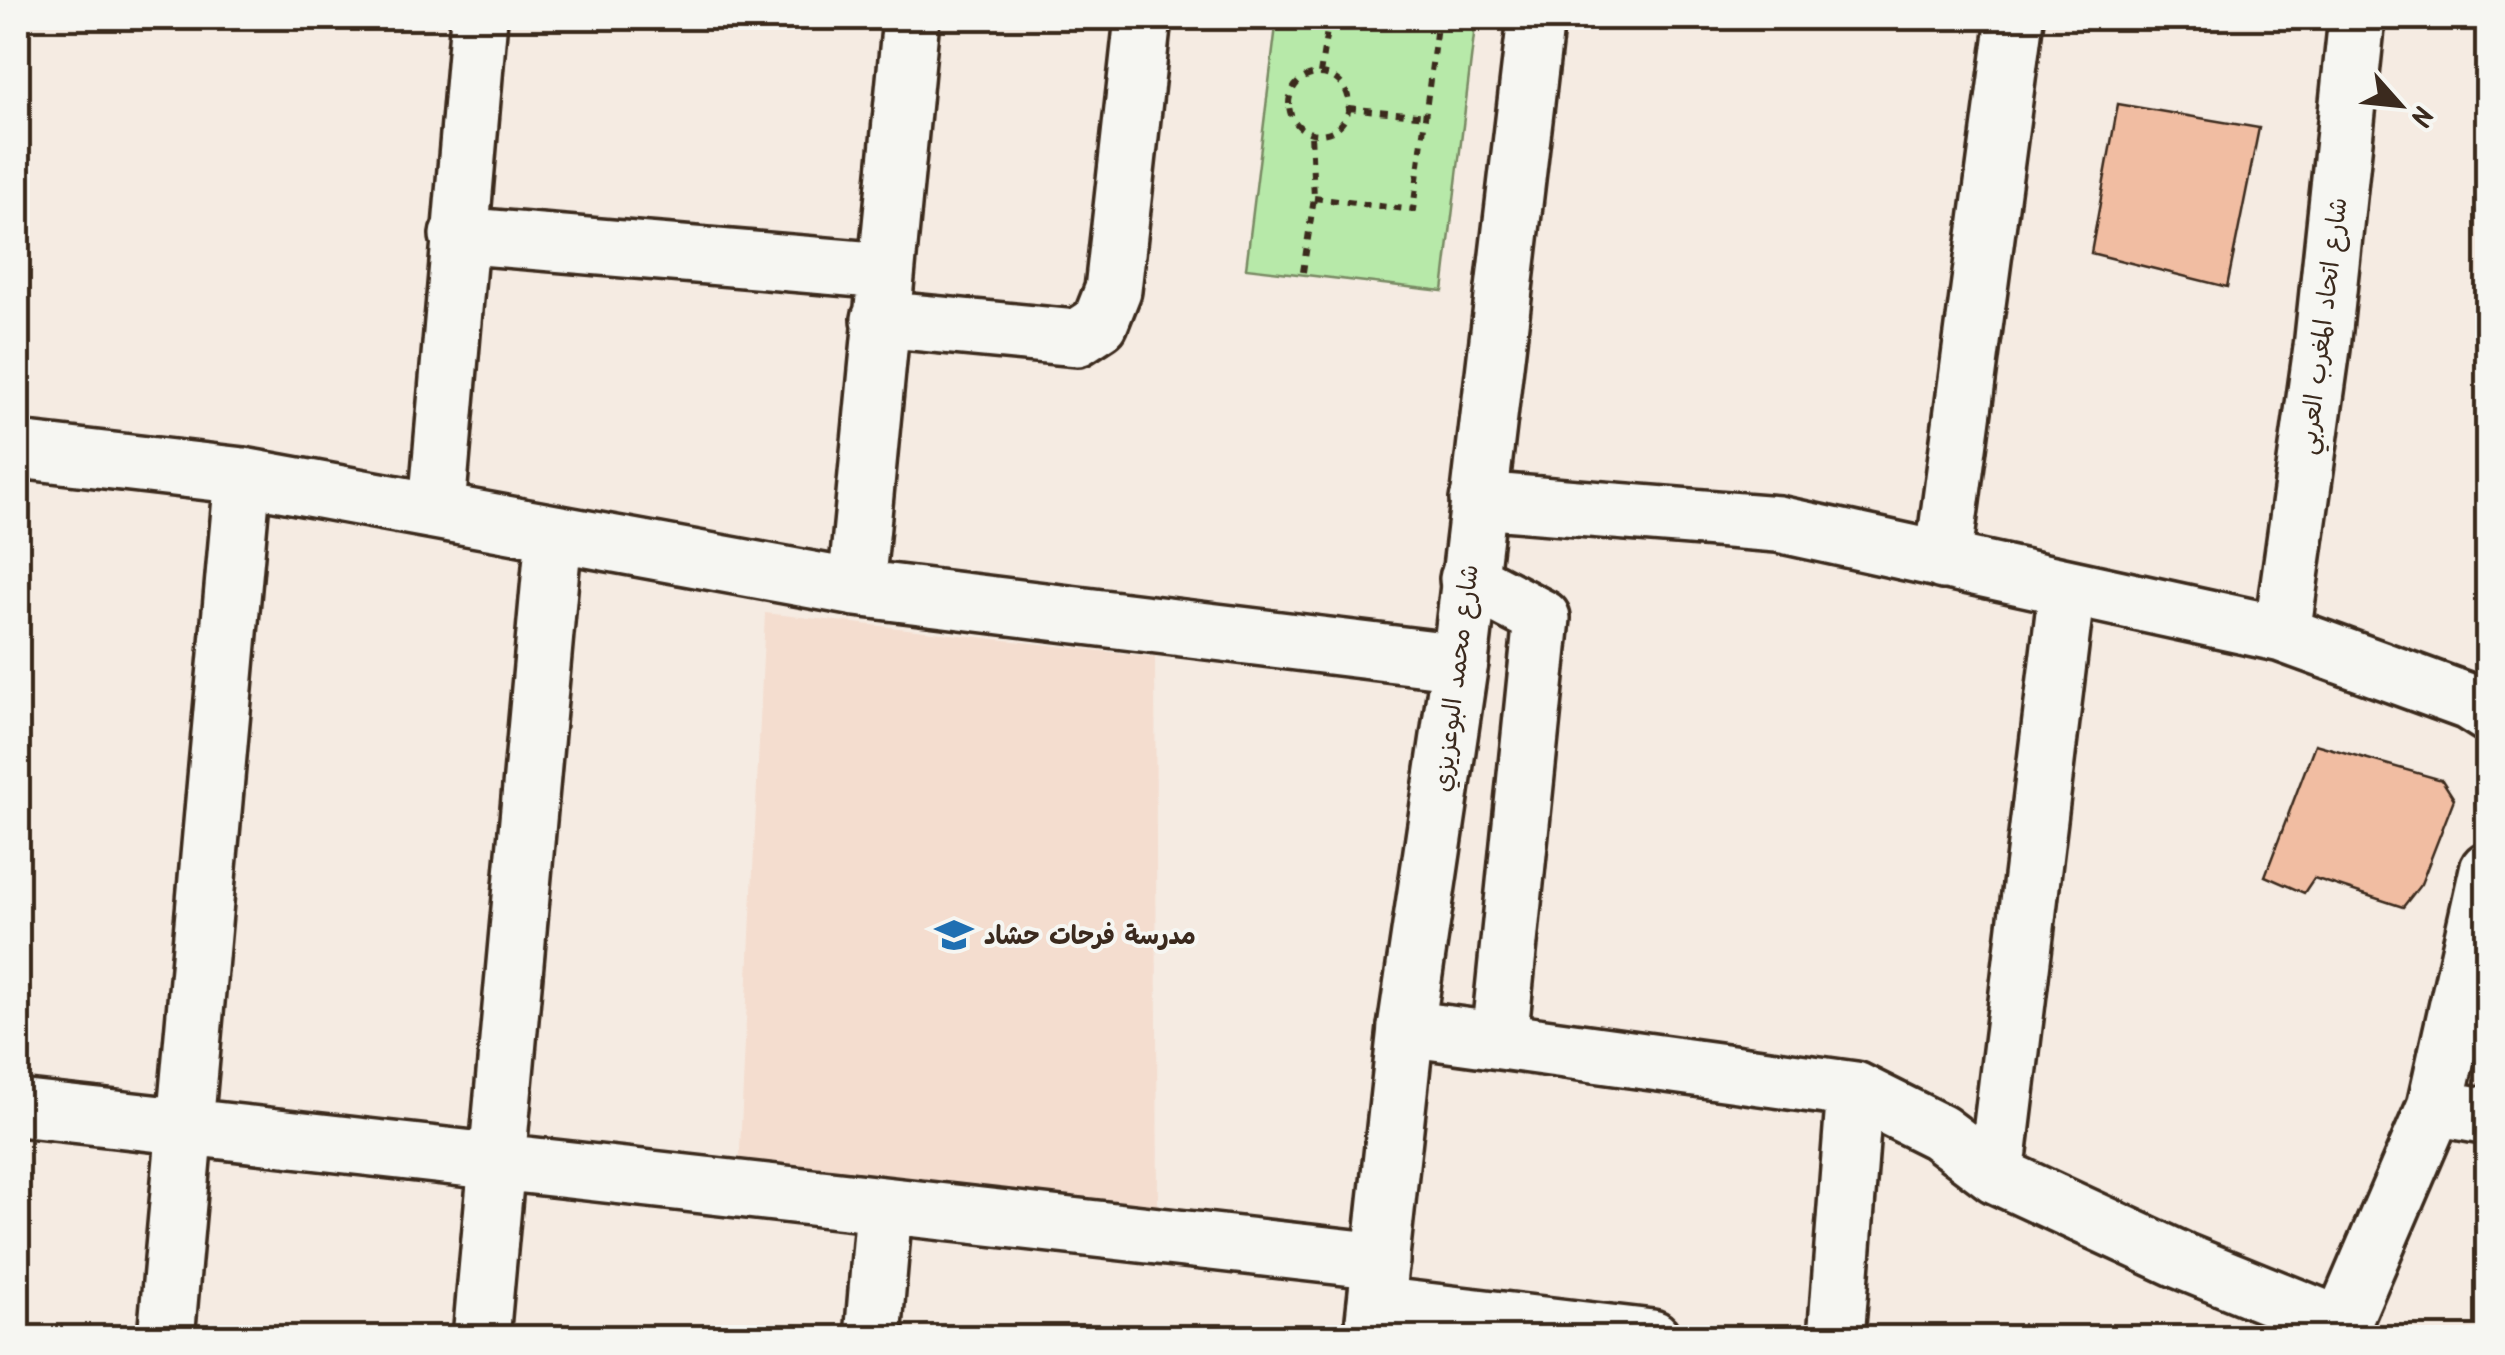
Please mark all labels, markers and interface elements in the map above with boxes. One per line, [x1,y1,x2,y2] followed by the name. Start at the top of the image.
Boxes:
[2350,55,2450,155] north arrow
[2396,97,2444,134] text: N
[2288,195,2360,457] street label: شارع اتحاد المغرب العربي
[1423,562,1491,794] street label: شارع محمد البوعزيزي
[933,914,975,956] school or university icon: مدرسة فرحات حشاد
[984,917,1196,957] place label: مدرسة فرحات حشاد

